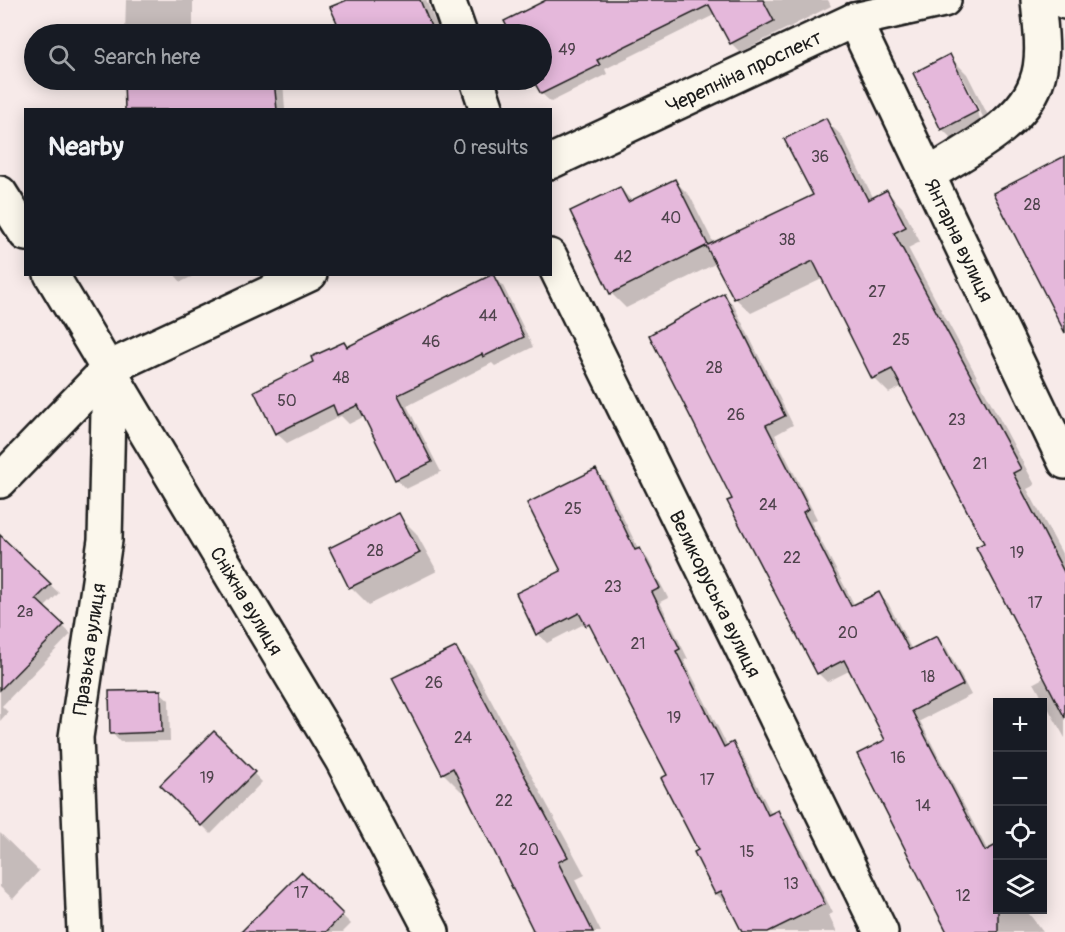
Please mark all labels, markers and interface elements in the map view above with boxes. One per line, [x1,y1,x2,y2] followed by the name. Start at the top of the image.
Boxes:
[24,24,552,90] search box
[662,24,826,119] street label: Черепніна проспект
[558,40,576,60] house number: 49
[45,41,78,74] icon: search
[93,43,200,71] text: Search here
[48,131,124,163] text: Nearby
[453,135,528,160] text: 0 results
[811,147,829,167] house number: 36
[919,174,999,306] street label: Янтарна вулиця
[1023,195,1041,215] house number: 28
[661,208,681,228] house number: 40
[779,230,796,250] house number: 38
[614,247,632,267] house number: 42
[868,282,886,302] house number: 27
[479,306,497,326] house number: 44
[892,330,910,350] house number: 25
[422,332,440,352] house number: 46
[705,358,723,378] house number: 28
[332,368,350,388] house number: 48
[277,391,297,411] house number: 50
[727,405,745,425] house number: 26
[948,410,966,430] house number: 23
[972,454,988,474] house number: 21
[759,495,777,515] house number: 24
[564,499,582,519] house number: 25
[664,506,767,681] street label: Великоруська вулиця
[366,541,384,561] house number: 28
[205,542,289,660] street label: Сніжна вулиця
[1010,543,1024,563] house number: 19
[783,548,801,568] house number: 22
[604,577,622,597] house number: 23
[67,581,111,717] street label: Празька вулиця
[1028,593,1043,613] house number: 17
[17,602,33,622] house number: 2а
[838,623,858,643] house number: 20
[630,634,646,654] house number: 21
[921,667,935,687] house number: 18
[425,673,443,693] house number: 26
[993,698,1047,914] map controls
[993,698,1047,752] button: +
[667,708,681,728] house number: 19
[454,728,472,748] house number: 24
[890,748,906,768] house number: 16
[993,752,1047,806] button: −
[200,768,214,788] house number: 19
[700,770,715,790] house number: 17
[495,791,513,811] house number: 22
[915,796,931,816] house number: 14
[993,806,1047,860] button: locate
[519,840,539,860] house number: 20
[740,842,754,862] house number: 15
[993,860,1047,914] button: layers
[783,874,799,894] house number: 13
[294,883,309,903] house number: 17
[955,886,971,906] house number: 12

